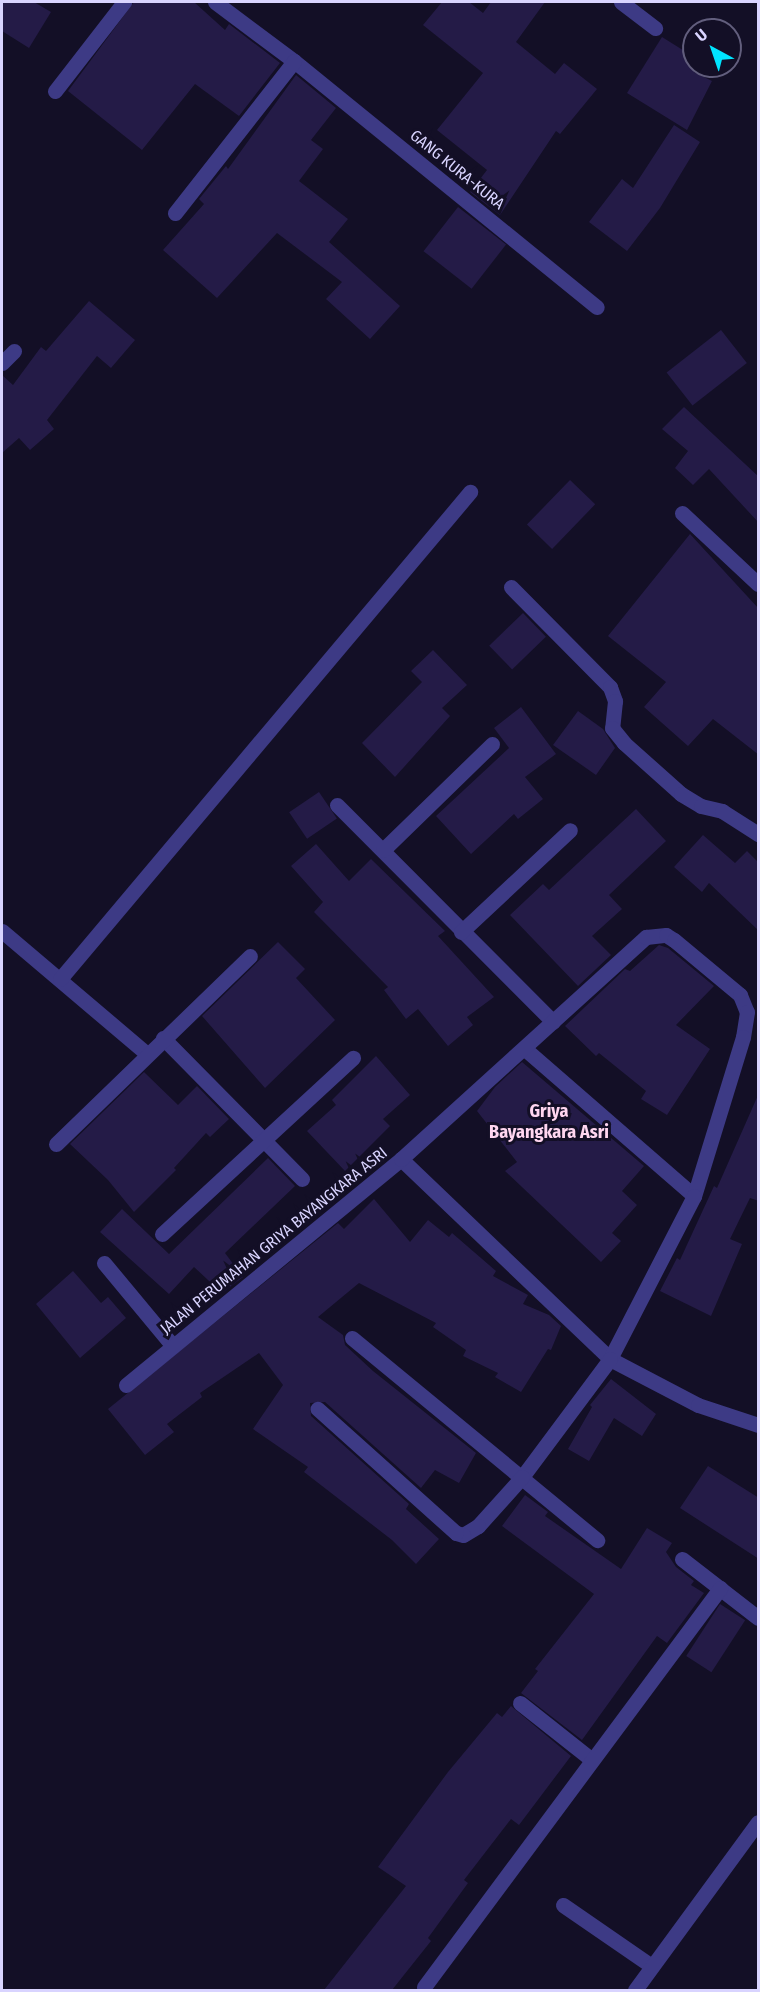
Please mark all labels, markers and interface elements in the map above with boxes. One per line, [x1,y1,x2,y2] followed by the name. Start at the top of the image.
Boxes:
[682,18,742,78] north arrow
[692,25,711,46] text: U
[406,126,508,214] street label: GANG KURA-KURA
[489,1101,609,1144] district label: Griya Bayangkara Asri
[157,1143,391,1339] street label: JALAN PERUMAHAN GRIYA BAYANGKARA ASRI

